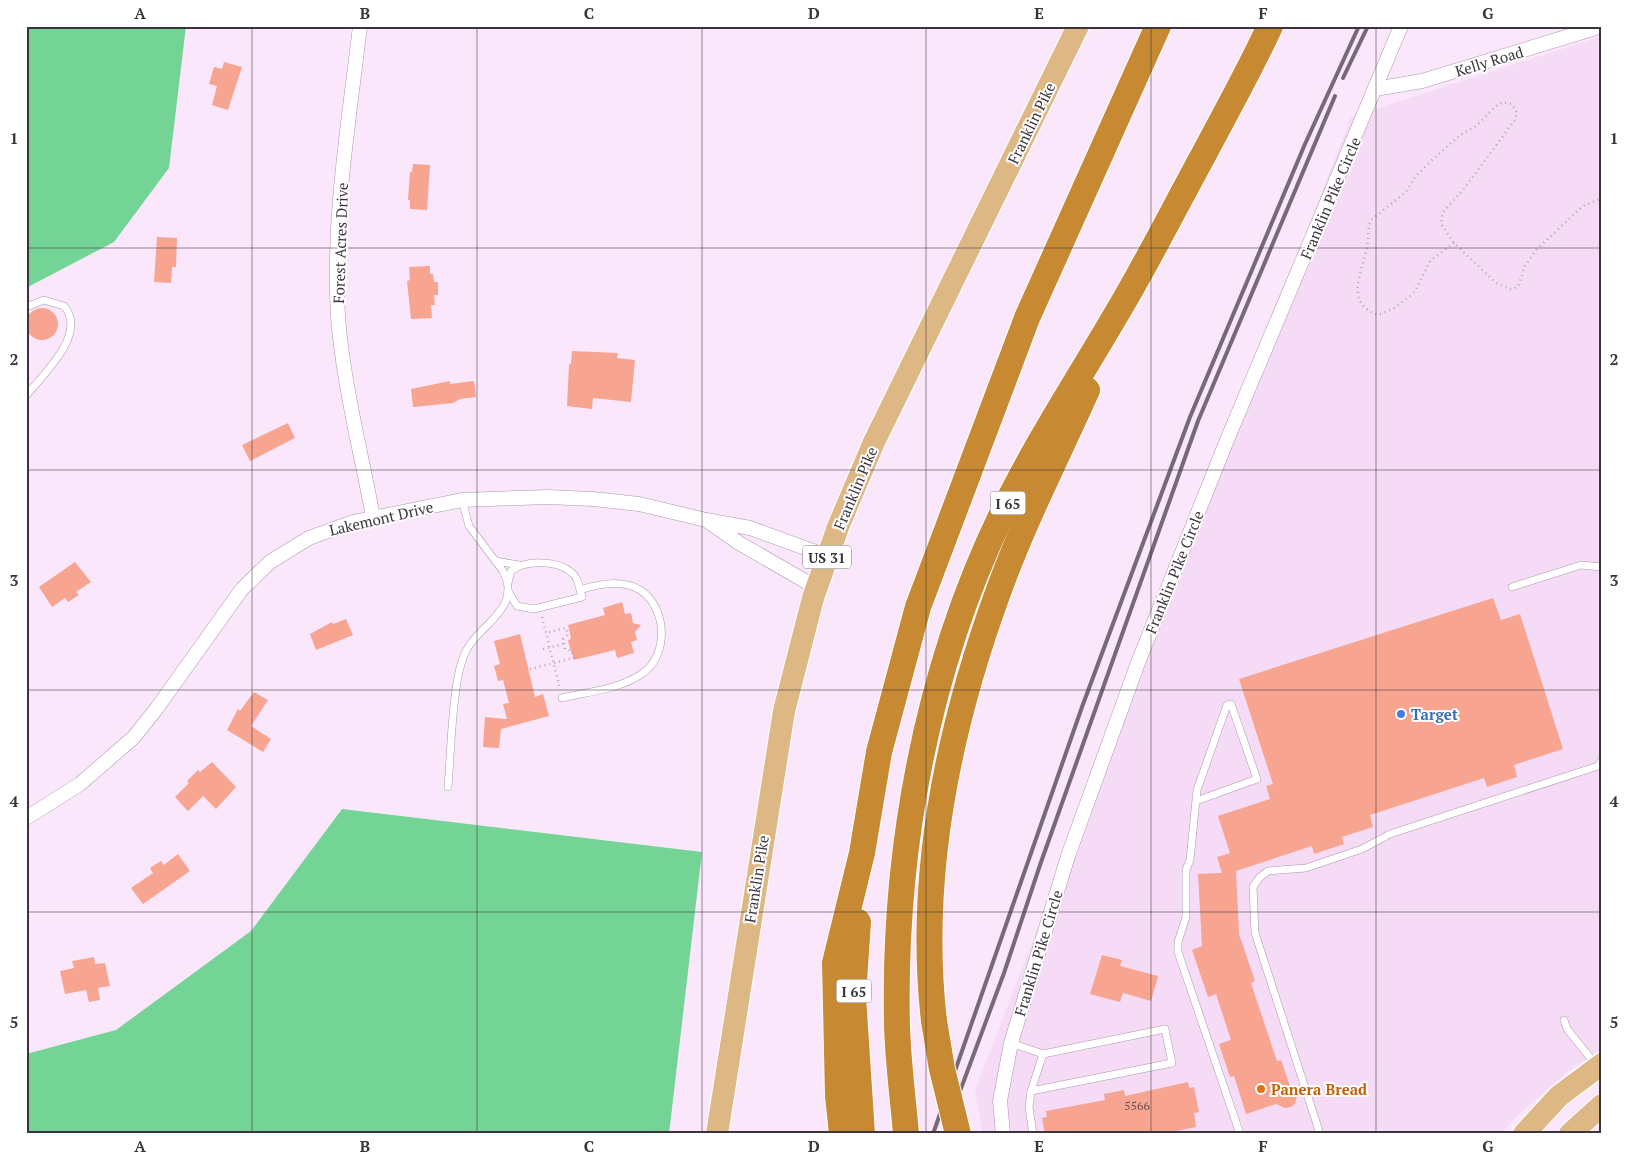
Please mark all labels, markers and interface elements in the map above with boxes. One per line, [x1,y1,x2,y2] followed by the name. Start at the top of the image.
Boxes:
[134,2,146,24] text: A
[360,2,370,24] text: B
[584,2,594,24] text: C
[808,2,820,24] text: D
[1034,2,1044,24] text: E
[1258,2,1268,24] text: F
[1482,2,1494,24] text: G
[1452,41,1526,81] street label: Kelly Road
[1003,79,1059,167] street label: Franklin Pike
[9,127,19,149] text: 1
[1609,127,1619,149] text: 1
[1295,134,1365,262] street label: Franklin Pike Circle
[328,182,352,304] street label: Forest Acres Drive
[9,348,19,370] text: 2
[1609,348,1619,370] text: 2
[829,443,881,533] street label: Franklin Pike
[990,492,1026,514] road number: I 65
[327,496,435,540] street label: Lakemont Drive
[1140,508,1208,636] street label: Franklin Pike Circle
[803,546,851,568] road number: US 31
[9,569,19,591] text: 3
[1609,569,1619,591] text: 3
[1411,704,1458,724] place label: Target
[1395,708,1407,720] marker: Target
[9,790,19,812] text: 4
[1609,790,1619,812] text: 4
[739,834,773,924] street label: Franklin Pike
[1009,887,1067,1019] street label: Franklin Pike Circle
[836,979,872,1002] road number: I 65
[9,1011,19,1033] text: 5
[1609,1011,1619,1033] text: 5
[1271,1079,1367,1099] place label: Panera Bread
[1255,1083,1267,1095] marker: Panera Bread
[1124,1098,1150,1113] house number: 5566
[134,1135,146,1157] text: A
[360,1135,370,1157] text: B
[584,1135,594,1157] text: C
[808,1135,820,1157] text: D
[1034,1135,1044,1157] text: E
[1258,1135,1268,1157] text: F
[1482,1135,1494,1157] text: G

